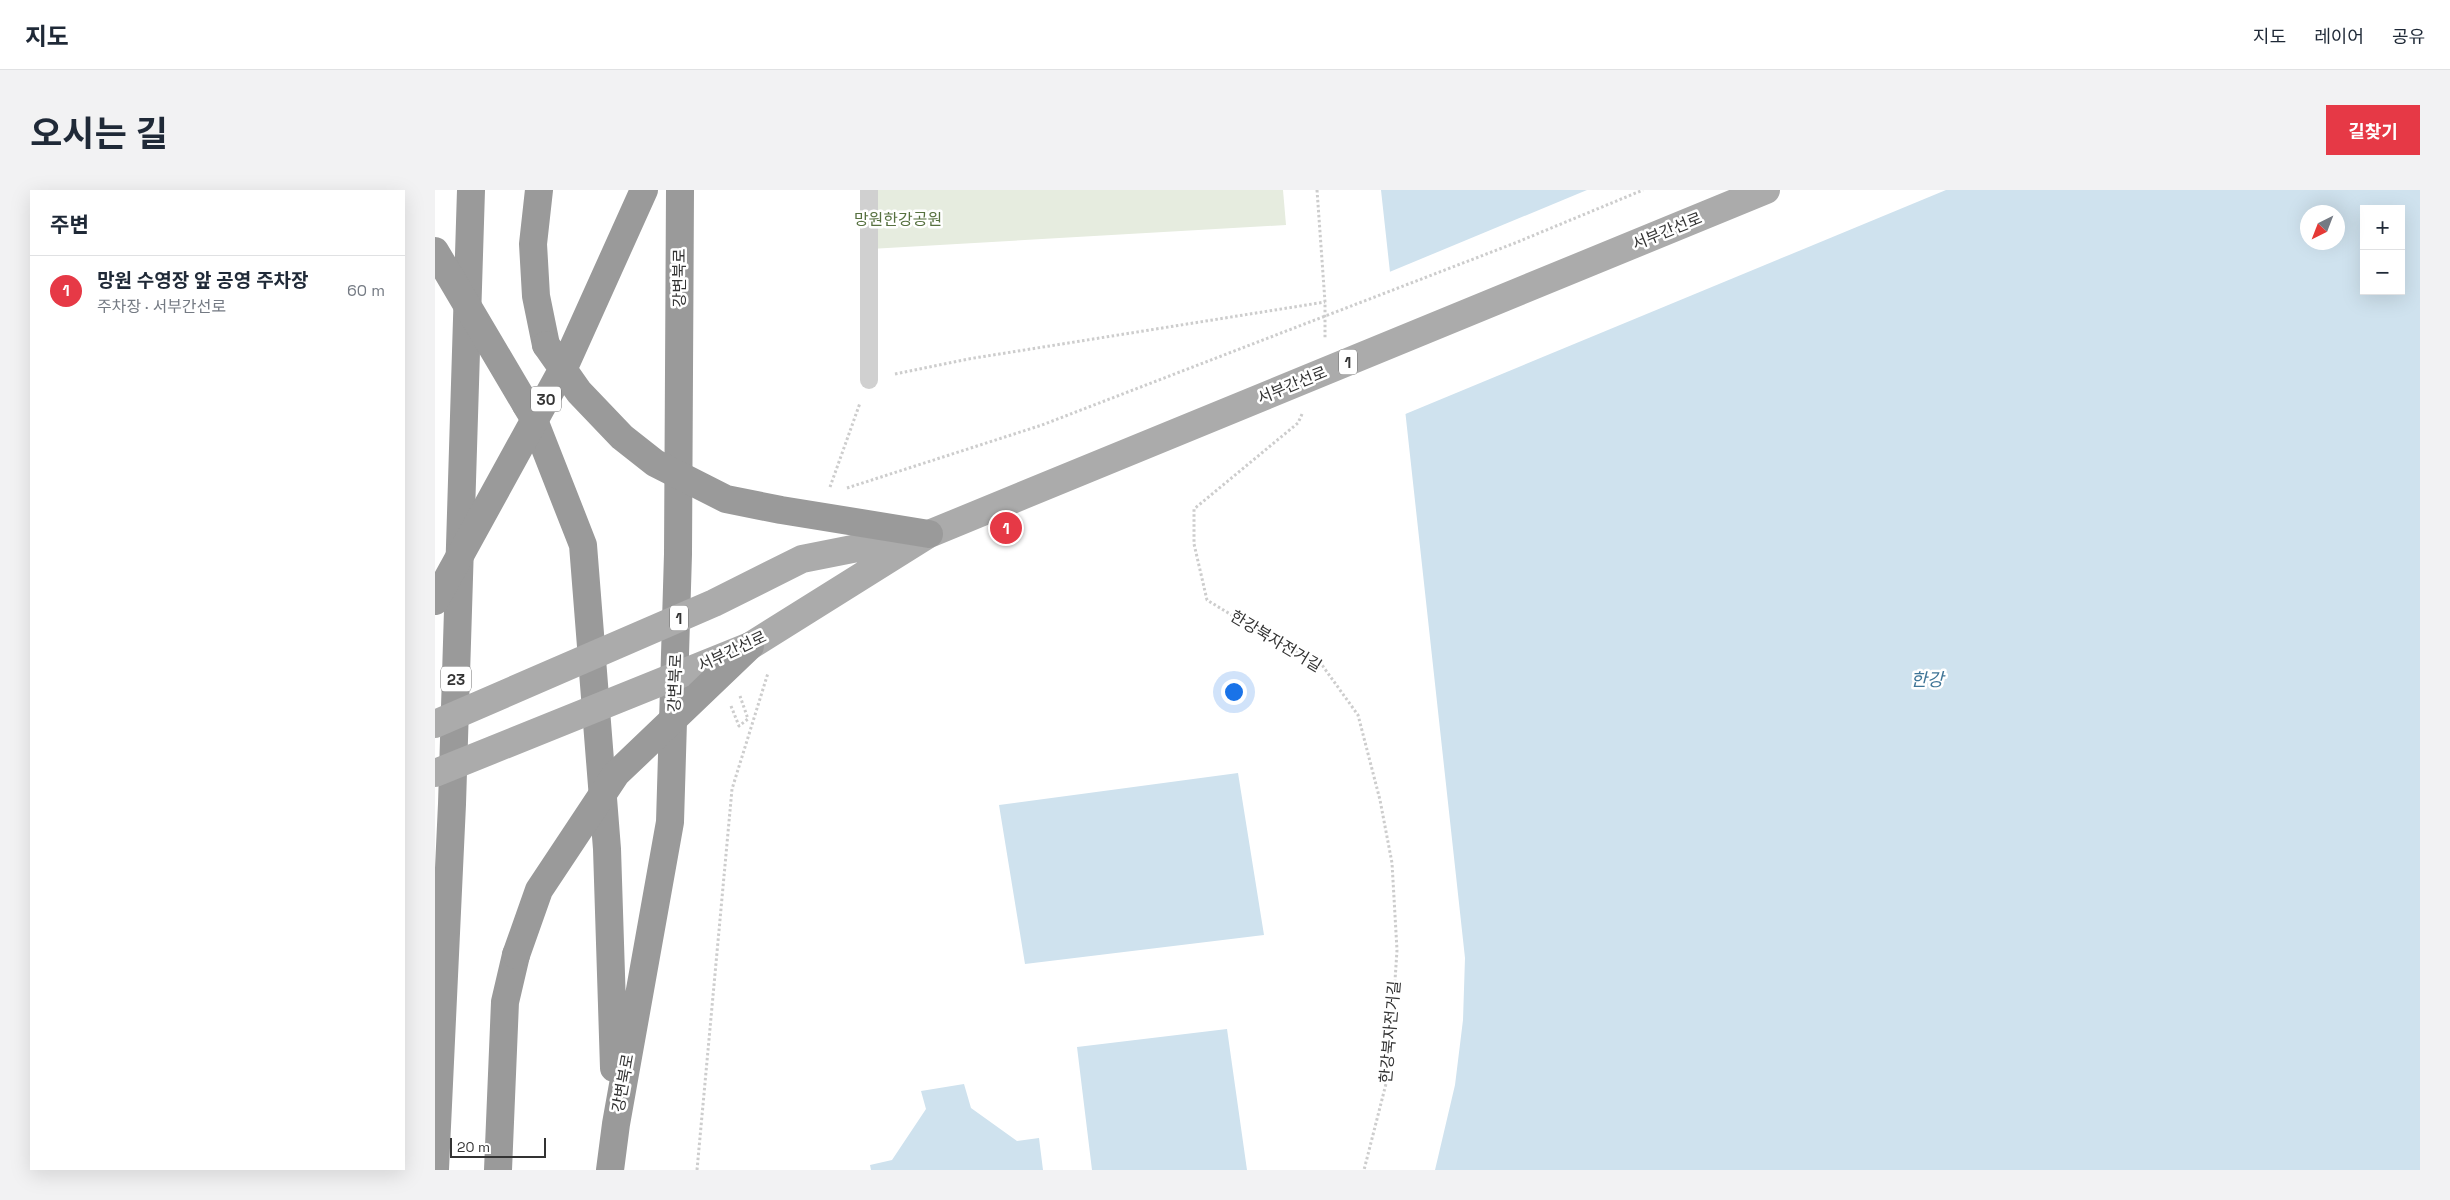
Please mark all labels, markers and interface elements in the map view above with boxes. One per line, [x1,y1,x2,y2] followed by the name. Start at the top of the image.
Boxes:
[25,21,69,52] text: 지도
[2253,25,2286,48] text: 지도
[2314,25,2364,48] text: 레이어
[2392,25,2425,48] text: 공유
[2326,105,2420,155] button: 길찾기
[30,112,168,156] text: 오시는 길
[2300,205,2345,250] north arrow
[2360,205,2405,295] map controls
[2360,205,2405,250] button: +
[1629,207,1705,255] street label: 서부간선로
[854,209,942,230] park label: 망원한강공원
[50,211,89,238] text: 주변
[669,248,690,307] street label: 강변북로
[2360,250,2405,295] button: −
[97,268,309,293] text: 망원 수영장 앞 공영 주차장
[62,280,70,301] text: 1
[347,280,385,301] text: 60 m
[97,296,226,317] text: 주차장 · 서부간선로
[1339,350,1357,374] road number: 1
[1254,361,1330,409] street label: 서부간선로
[531,386,561,412] road number: 30
[990,509,1022,547] pin: 1
[1226,605,1326,677] street label: 한강북자전거길
[670,606,688,630] road number: 1
[694,626,770,676] street label: 서부간선로
[663,653,687,713] street label: 강변북로
[441,666,471,692] road number: 23
[1910,668,1946,691] water label: 한강
[1221,679,1247,705] your location
[1375,980,1405,1084] street label: 한강북자전거길
[608,1052,639,1114] street label: 강변북로
[450,1135,546,1158] scale bar
[457,1138,490,1156] text: 20 m

